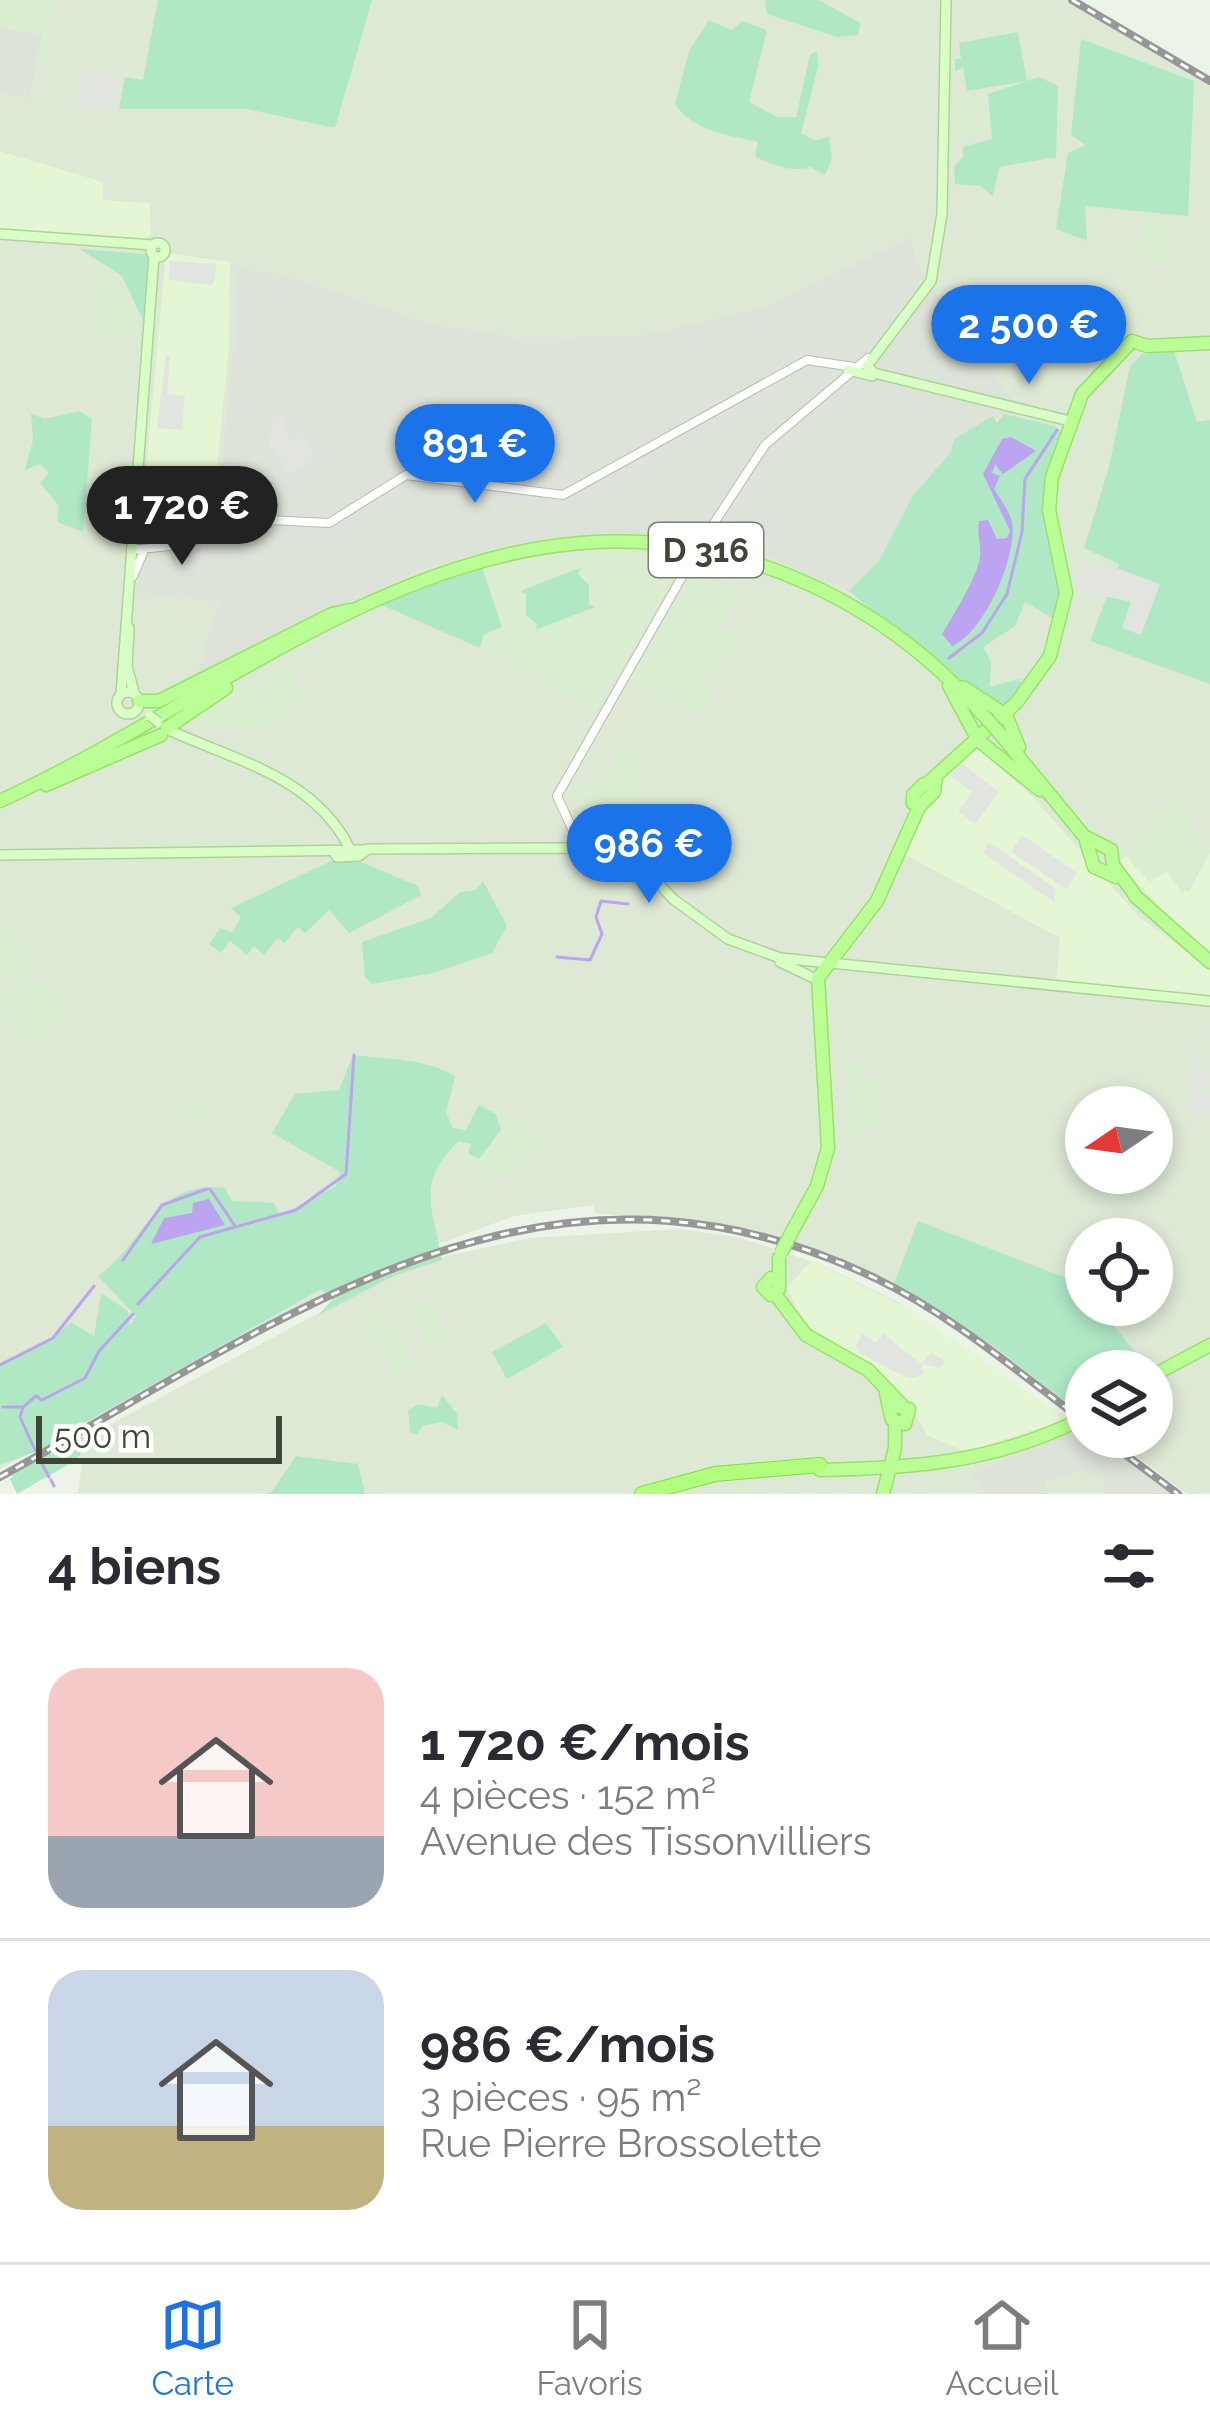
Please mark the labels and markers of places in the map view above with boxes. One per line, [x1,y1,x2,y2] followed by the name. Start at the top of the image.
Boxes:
[918,285,1140,387] pin: 2 500 €
[391,404,559,506] pin: 891 €
[71,466,293,568] pin: 1 720 €
[565,804,733,906] pin: 986 €

